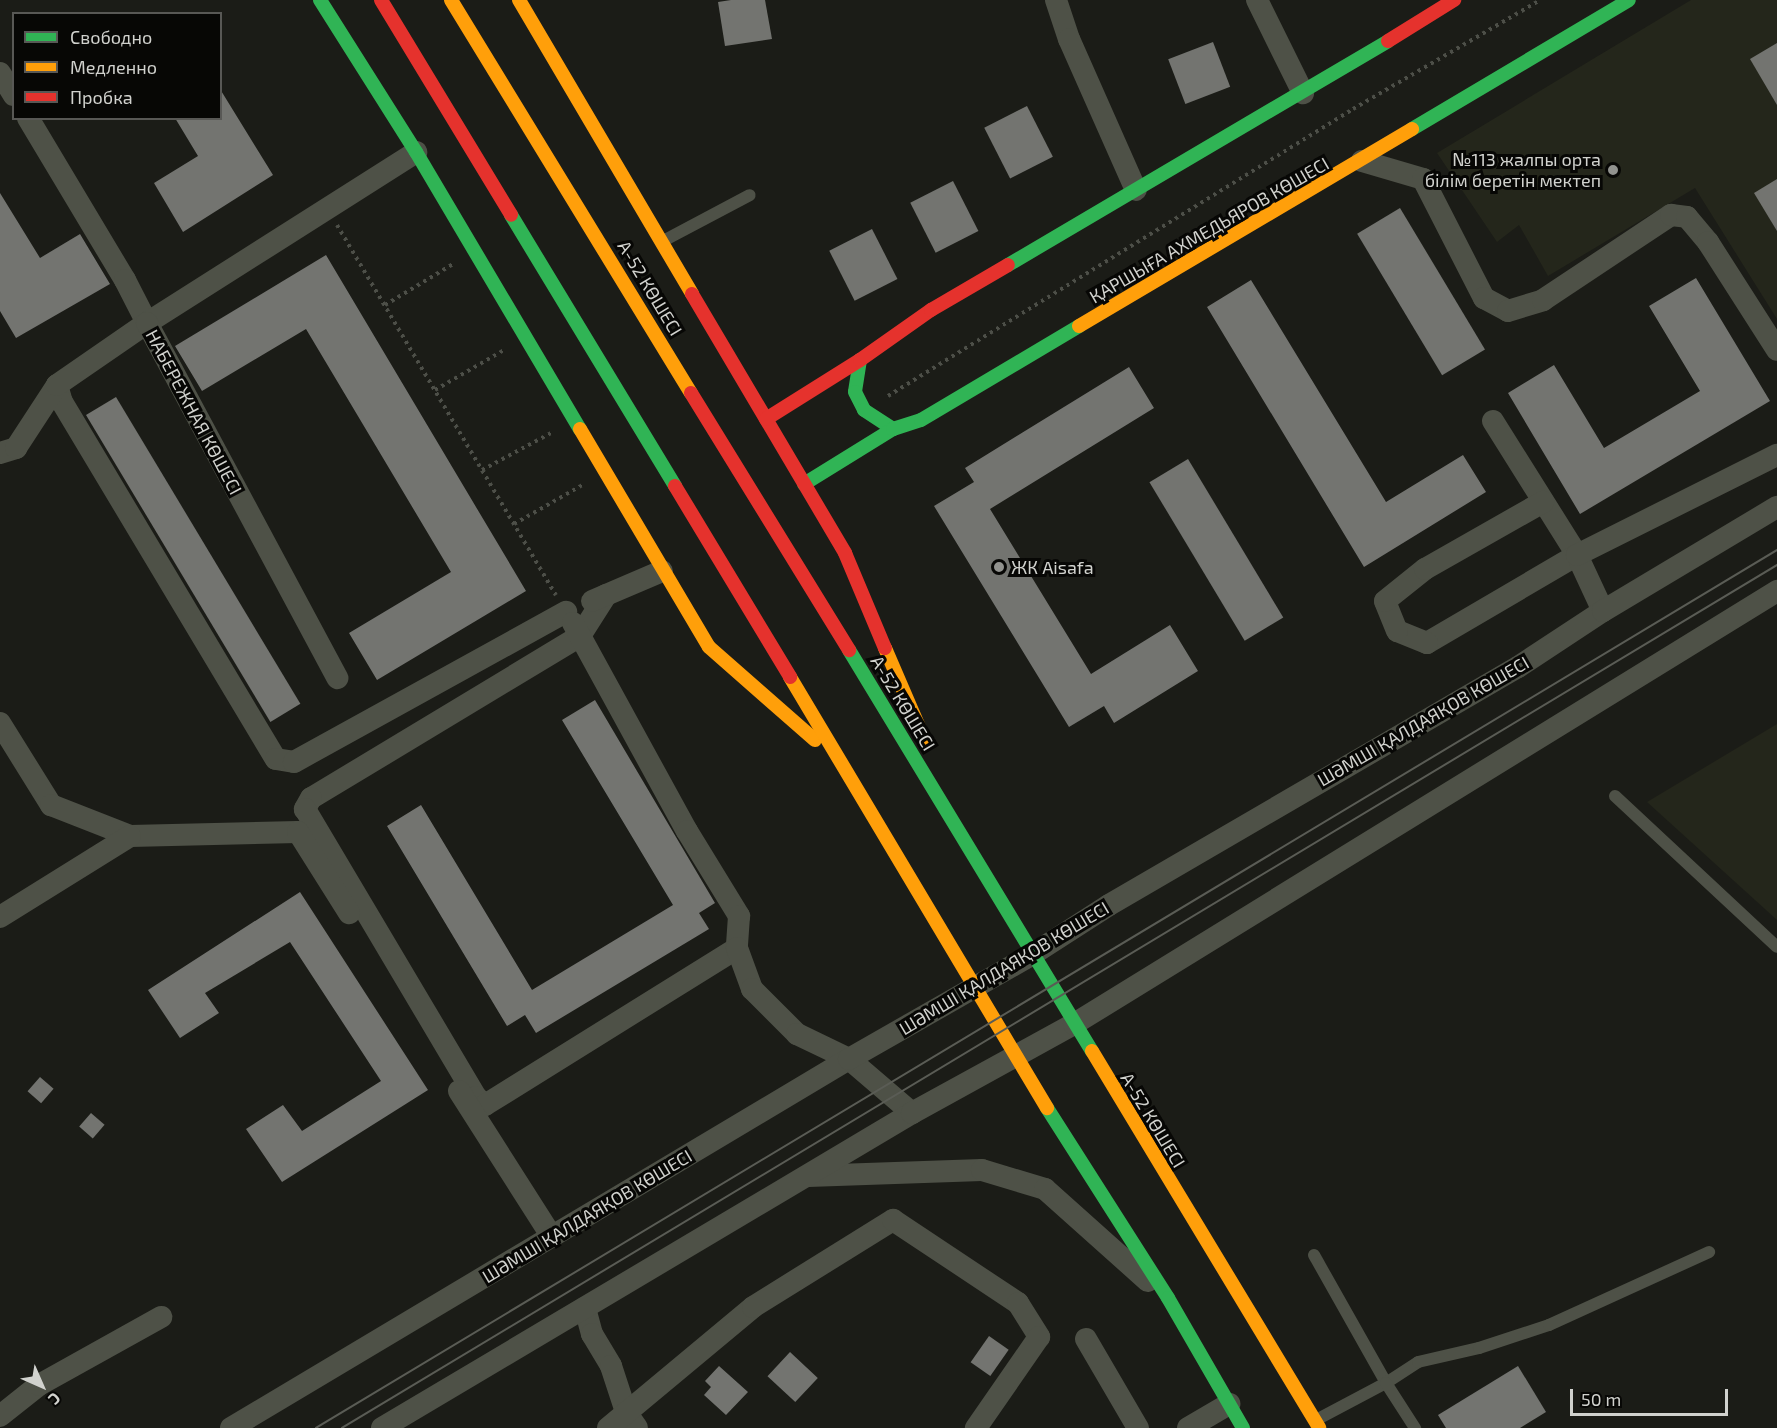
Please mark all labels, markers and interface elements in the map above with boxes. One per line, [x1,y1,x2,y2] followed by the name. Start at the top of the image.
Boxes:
[12,12,222,120] legend
[70,26,152,48] text: Свободно
[70,56,157,78] text: Медленно
[70,86,133,108] text: Пробка
[1425,149,1601,192] place label: №113 жалпы орта білім беретін мектеп
[1085,152,1333,308] street label: ҚАРШЫҒА АХМЕДЬЯРОВ КӨШЕСІ
[1606,163,1620,177] marker: №113 жалпы орта білім беретін мектеп
[613,236,687,340] street label: А-52 КӨШЕСІ
[141,326,247,498] street label: НАБЕРЕЖНАЯ КӨШЕСІ
[1011,556,1094,578] place label: ЖК Aisafa
[992,560,1006,574] marker: ЖК Aisafa
[866,651,940,755] street label: А-52 КӨШЕСІ
[1313,652,1533,790] street label: ШӘМШІ ҚАЛДАЯҚОВ КӨШЕСІ
[895,897,1113,1039] street label: ШӘМШІ ҚАЛДАЯҚОВ КӨШЕСІ
[1116,1068,1190,1172] street label: А-52 КӨШЕСІ
[478,1145,696,1287] street label: ШӘМШІ ҚАЛДАЯҚОВ КӨШЕСІ
[12,1356,72,1416] north arrow
[1573,1377,1730,1415] scale bar
[1581,1388,1621,1410] text: 50 m
[45,1389,65,1409] text: С

